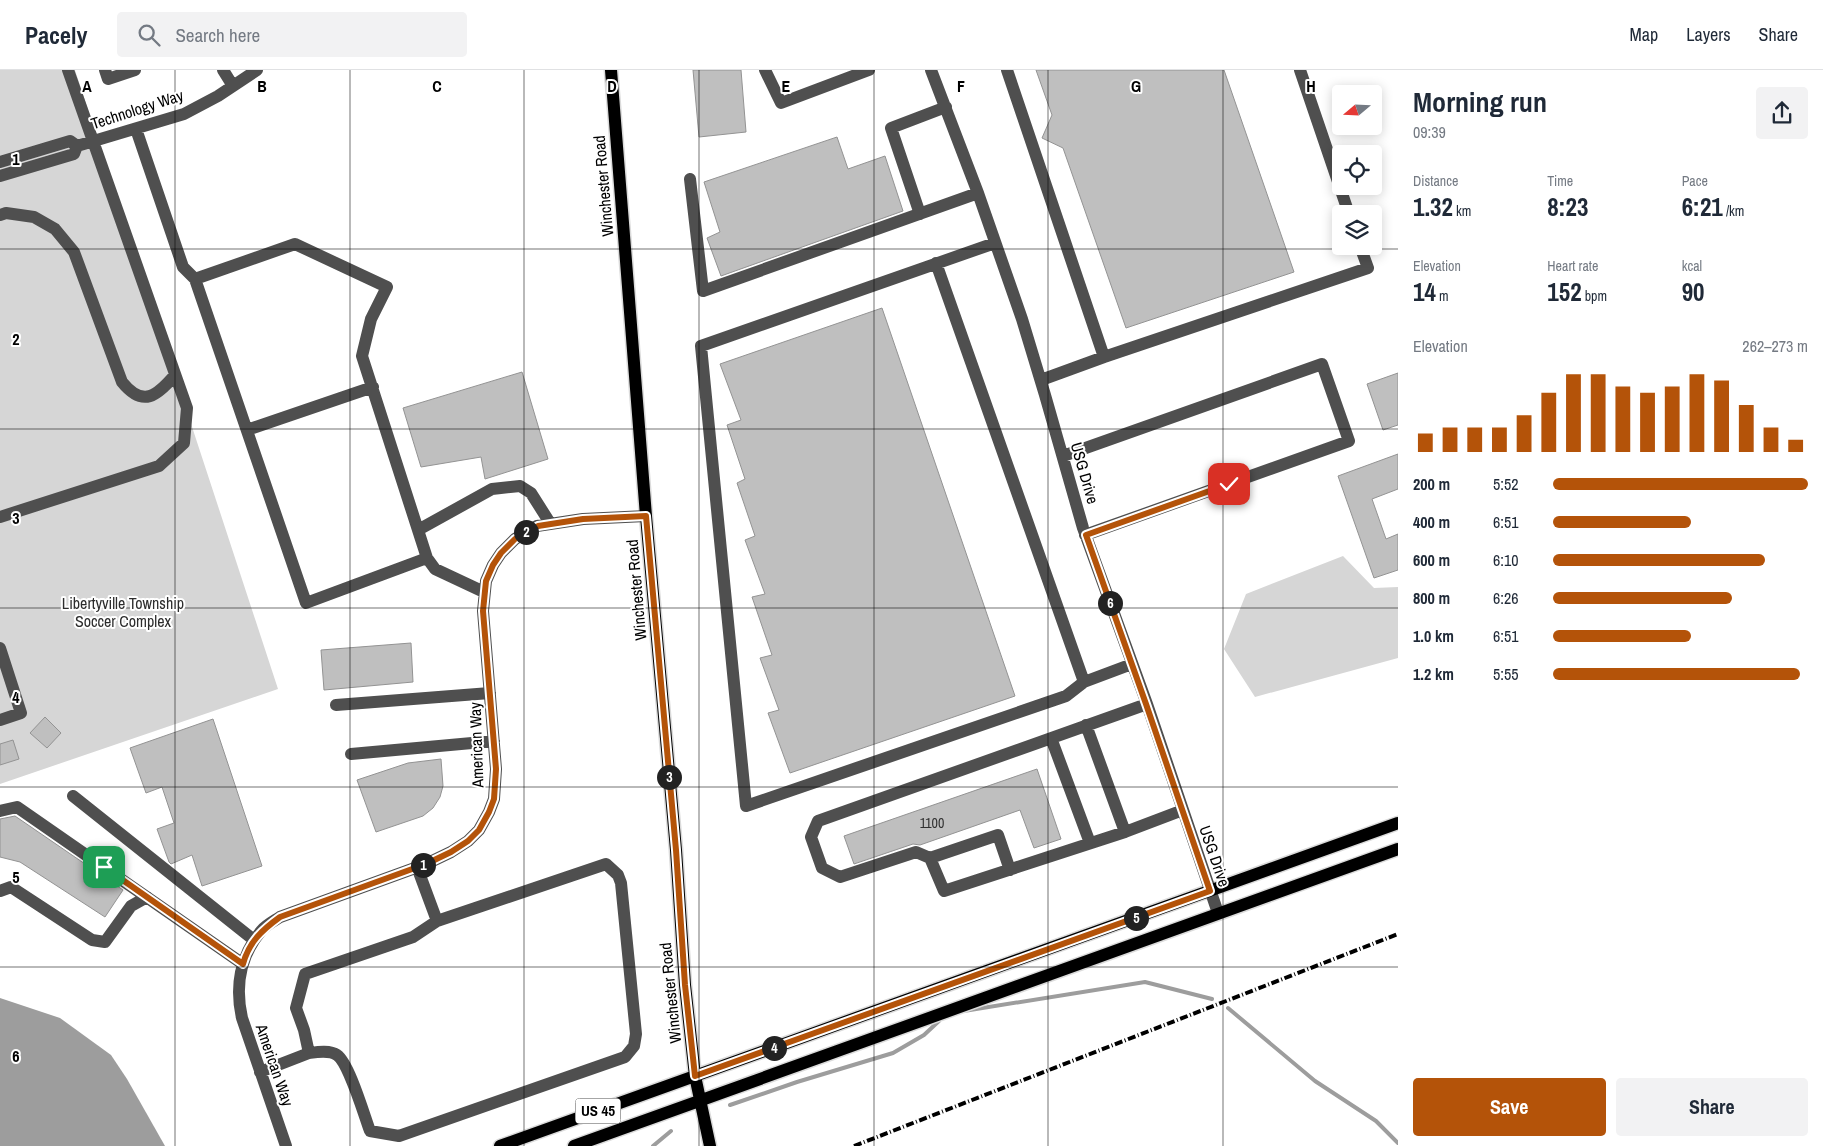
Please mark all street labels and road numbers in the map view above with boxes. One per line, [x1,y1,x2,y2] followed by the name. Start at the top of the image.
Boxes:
[88,84,186,134] street label: Technology Way
[588,135,618,237] street label: Winchester Road
[1066,439,1104,507] street label: USG Drive
[621,539,651,641] street label: Winchester Road
[463,701,489,789] street label: American Way
[1194,822,1236,890] street label: USG Drive
[654,941,686,1045] street label: Winchester Road
[250,1020,299,1109] street label: American Way
[576,1098,620,1124] road number: US 45

